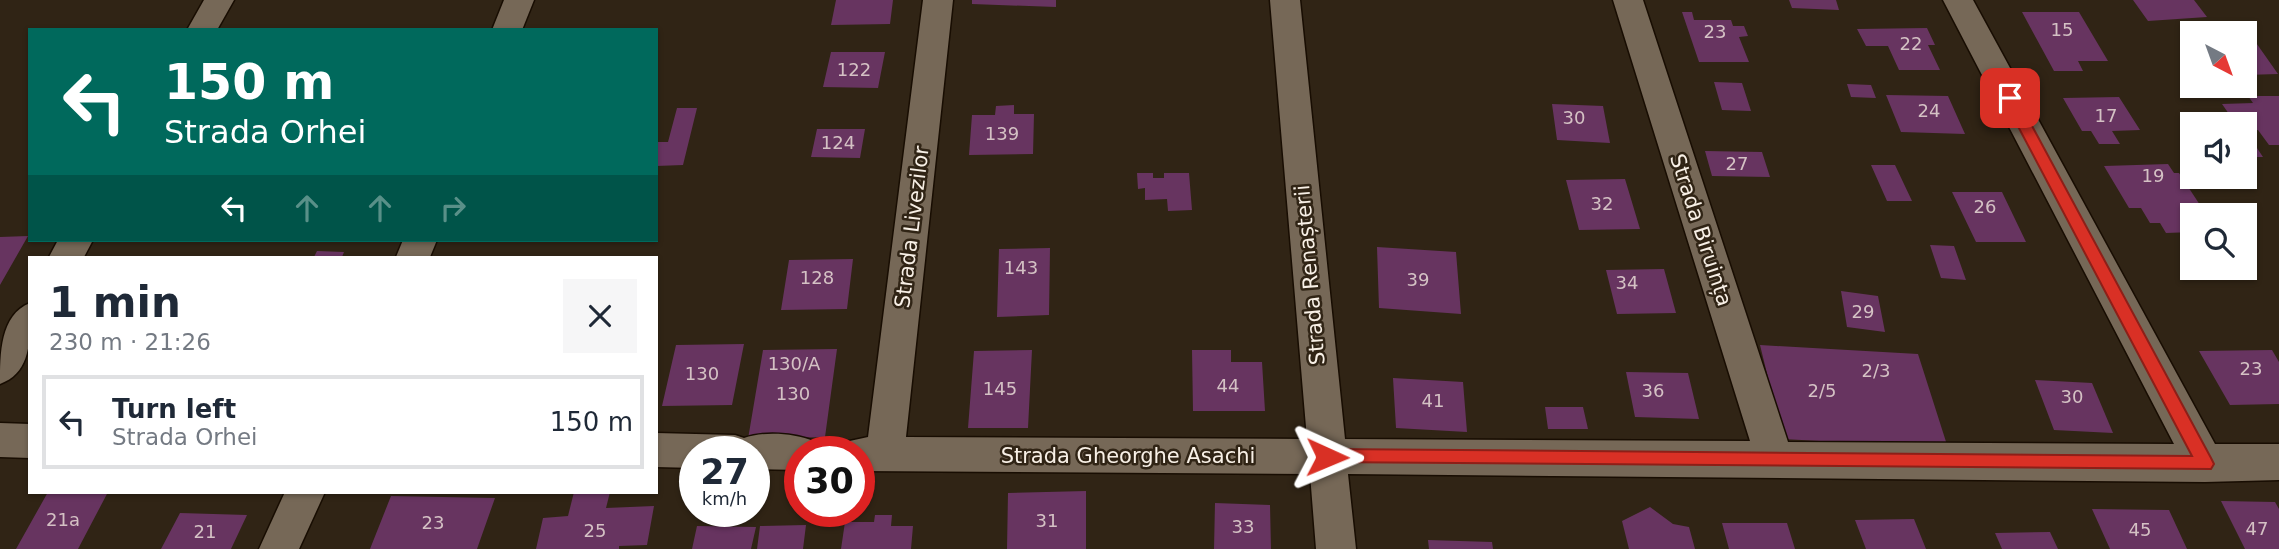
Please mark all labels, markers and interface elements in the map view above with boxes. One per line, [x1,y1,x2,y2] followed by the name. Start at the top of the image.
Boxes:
[2051,19,2073,40] house number: 15
[1704,21,1726,42] house number: 23
[2180,21,2258,98] north arrow
[2180,21,2257,280] map controls
[1900,33,1922,54] house number: 22
[164,54,334,111] text: 150 m
[49,56,140,147] icon: left
[837,59,871,80] house number: 122
[1980,68,2040,128] pin
[1991,79,2029,117] icon: arrive
[1918,100,1940,121] house number: 24
[2095,105,2117,126] house number: 17
[1563,107,1585,128] house number: 30
[2180,112,2257,189] button: sound
[164,113,366,151] text: Strada Orhei
[985,123,1019,144] house number: 139
[821,132,855,153] house number: 124
[890,144,934,309] street label: Strada Livezilor
[1665,151,1737,309] street label: Strada Biruința
[1726,153,1748,174] house number: 27
[2142,165,2164,186] house number: 19
[1290,184,1330,366] street label: Strada Renașterii
[215,189,253,227] icon: left
[288,189,326,227] icon: ahead
[361,189,399,227] icon: ahead
[434,189,472,227] icon: right
[1591,193,1613,214] house number: 32
[1974,196,1996,217] house number: 26
[2180,203,2257,280] button: search
[1004,257,1038,278] house number: 143
[800,267,834,288] house number: 128
[1407,269,1429,290] house number: 39
[1616,272,1638,293] house number: 34
[49,278,181,327] text: 1 min
[563,279,637,353] button: close
[1852,301,1874,322] house number: 29
[49,329,211,355] text: 230 m · 21:26
[768,353,821,374] house number: 130/A
[2240,358,2262,379] house number: 23
[1862,360,1890,381] house number: 2/3
[685,363,719,384] house number: 130
[1217,375,1239,396] house number: 44
[983,378,1017,399] house number: 145
[1642,380,1664,401] house number: 36
[1808,380,1836,401] house number: 2/5
[776,383,810,404] house number: 130
[2061,386,2083,407] house number: 30
[1422,390,1444,411] house number: 41
[112,394,236,424] text: Turn left
[53,403,91,441] icon: left
[550,407,633,437] text: 150 m
[1290,420,1364,494] position arrow
[112,424,257,450] text: Strada Orhei
[784,436,875,527] speed limit sign: 30
[1001,444,1255,468] street label: Strada Gheorghe Asachi
[700,452,749,492] text: 27
[702,488,747,509] text: km/h
[46,509,80,530] house number: 21a
[1036,510,1058,531] house number: 31
[422,512,444,533] house number: 23
[1232,516,1254,537] house number: 33
[2246,518,2268,539] house number: 47
[2129,519,2151,540] house number: 45
[584,520,606,541] house number: 25
[194,521,216,542] house number: 21

